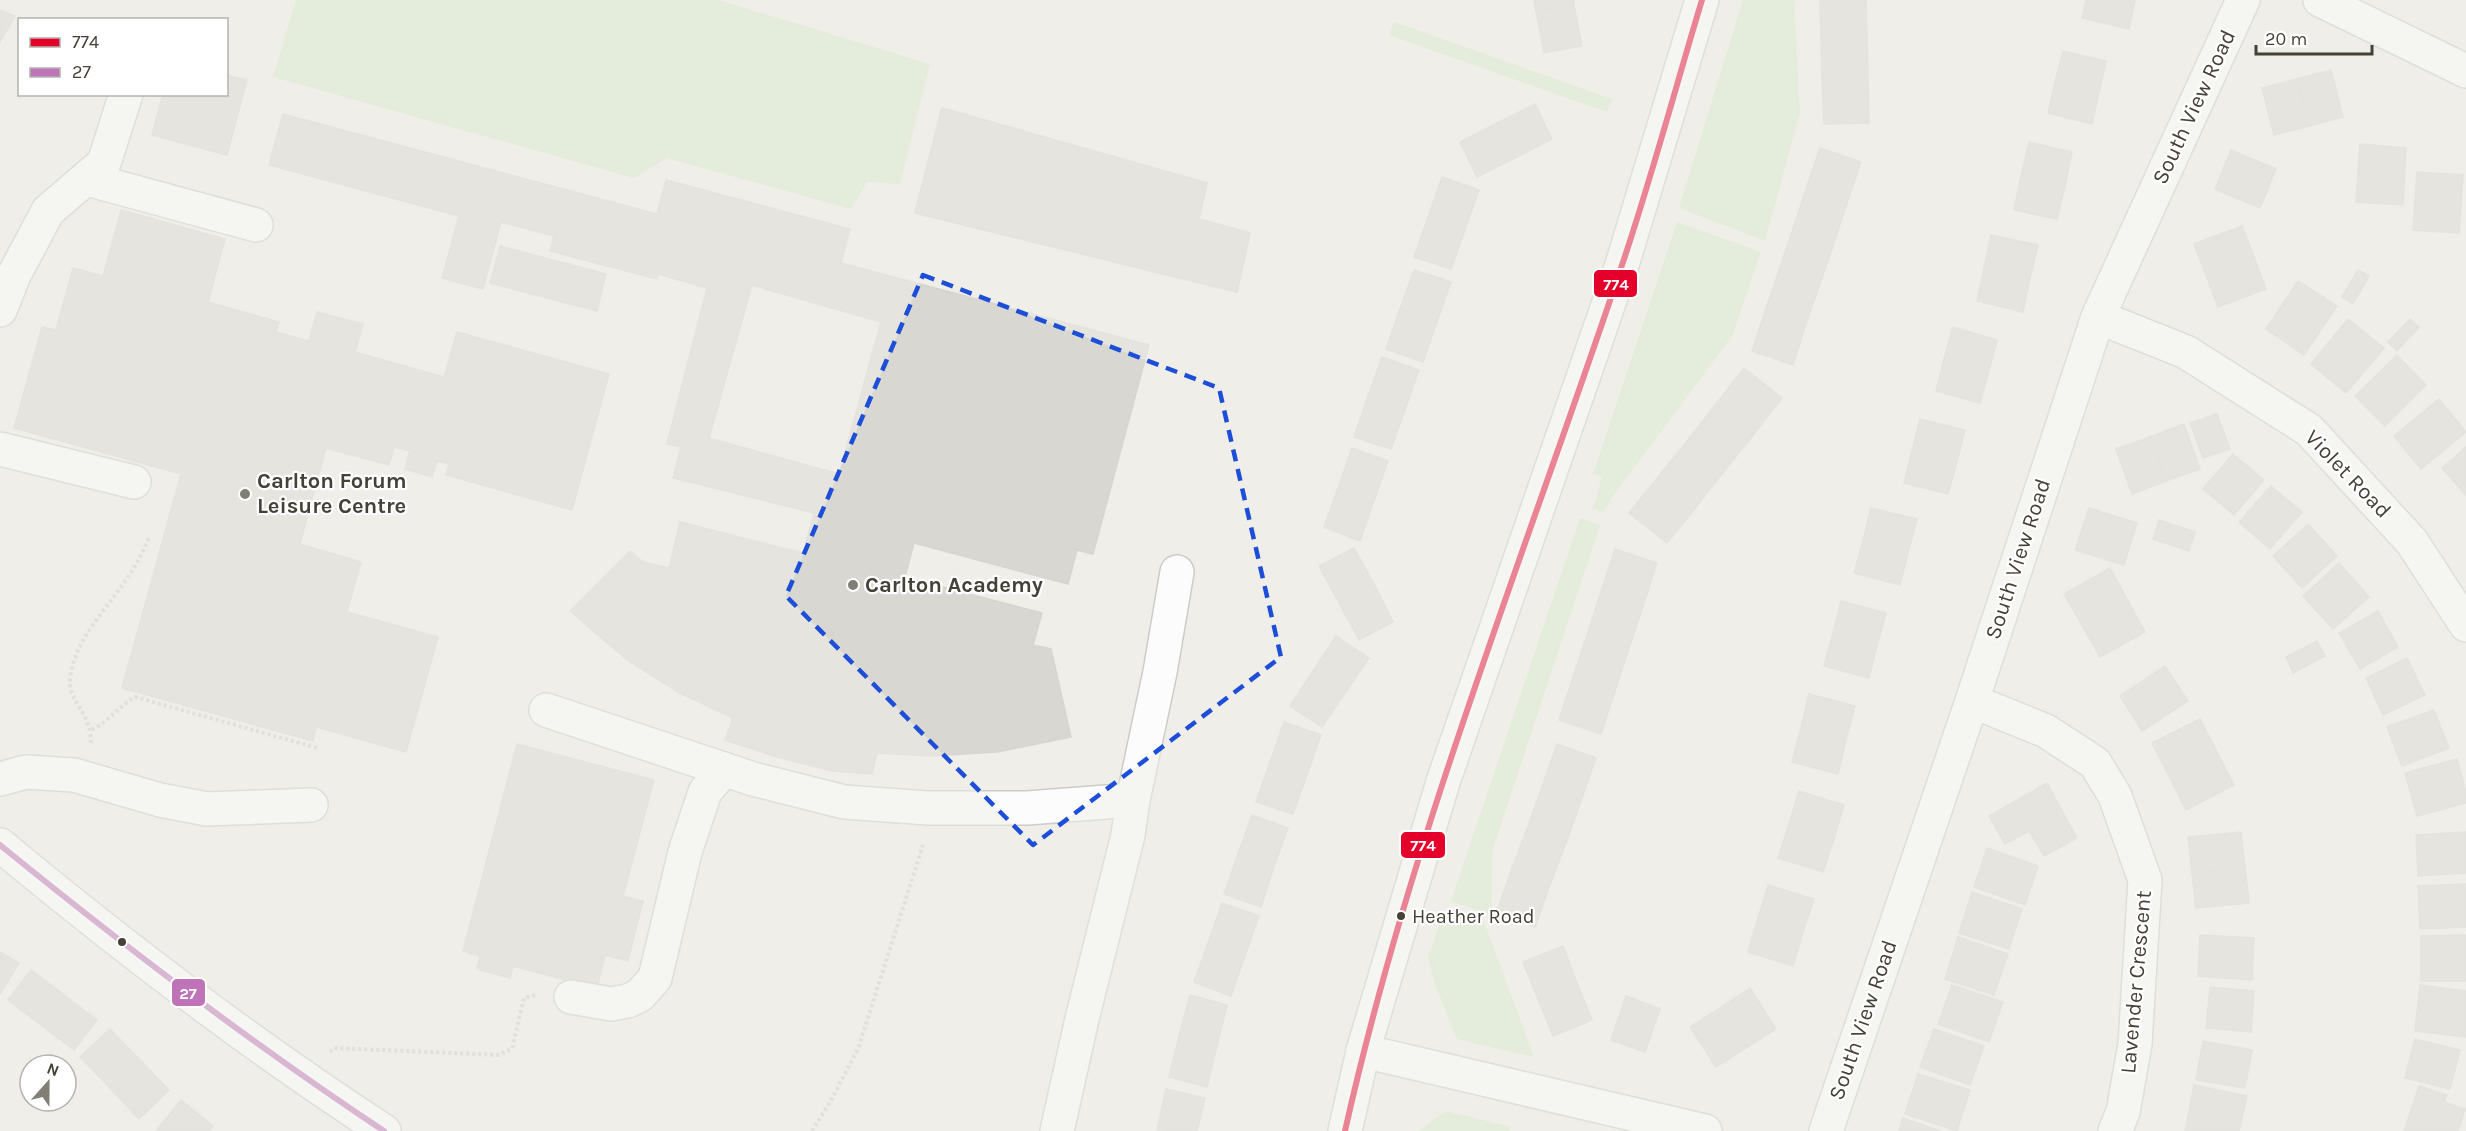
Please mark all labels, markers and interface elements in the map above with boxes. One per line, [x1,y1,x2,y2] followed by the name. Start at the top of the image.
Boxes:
[18,18,228,96] legend
[2256,18,2372,56] scale bar
[2147,26,2241,188] street label: South View Road
[2265,28,2307,50] text: 20 m
[72,31,99,53] text: 774
[72,61,91,83] text: 27
[1593,269,1638,298] line badge: 774
[1603,275,1629,294] text: 774
[2300,424,2396,524] street label: Violet Road
[257,468,407,519] place label: Carlton Forum Leisure Centre
[1980,475,2056,643] street label: South View Road
[238,487,252,501] marker: Carlton Forum Leisure Centre
[865,572,1043,598] place label: Carlton Academy
[846,578,860,592] marker: Carlton Academy
[1400,831,1446,859] line badge: 774
[1410,836,1436,855] text: 774
[2115,889,2157,1075] street label: Lavender Crescent
[1412,905,1535,928] place label: Heather Road
[1395,910,1407,922] marker: Heather Road
[116,936,128,948] unlabelled marker
[1823,937,1903,1103] street label: South View Road
[171,978,206,1007] line badge: 27
[179,984,197,1003] text: 27
[18,1053,78,1113] north arrow
[44,1059,62,1080] text: N

